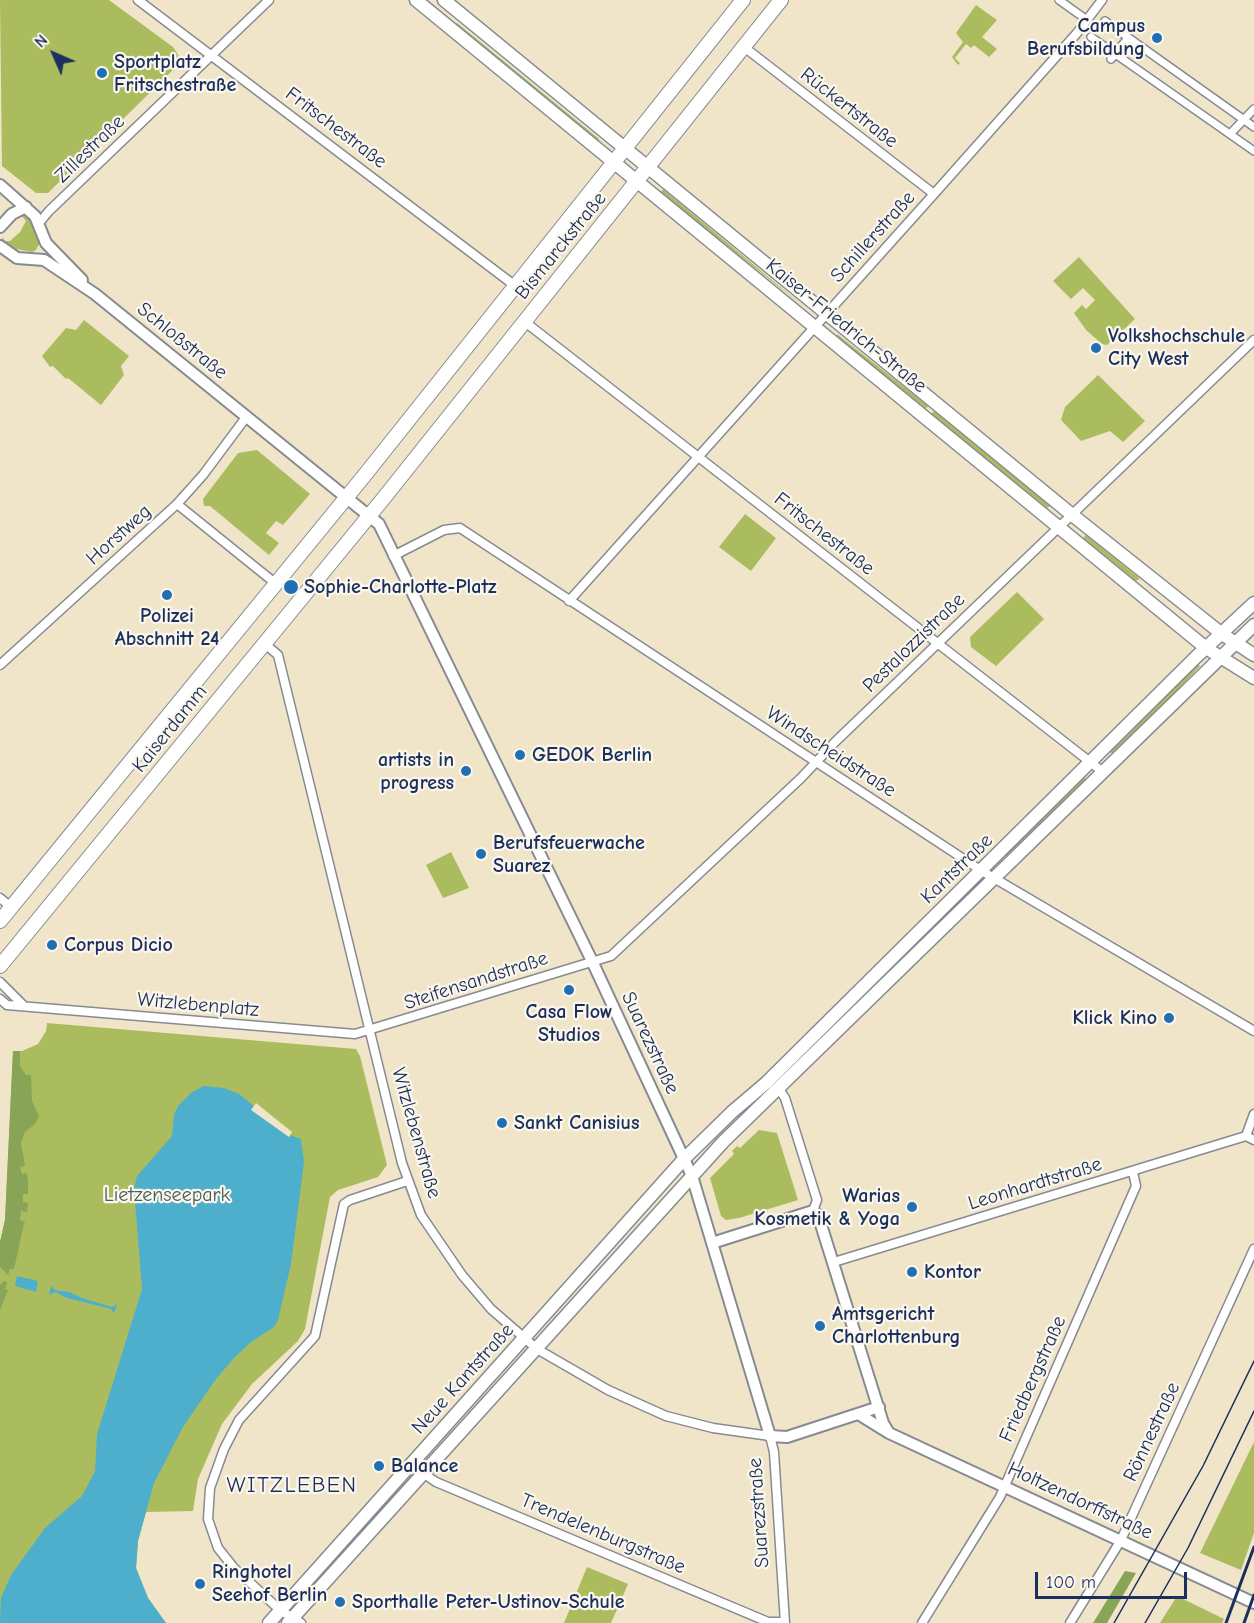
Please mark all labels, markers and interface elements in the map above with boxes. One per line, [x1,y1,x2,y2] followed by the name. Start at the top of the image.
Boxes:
[1027,14,1145,61] place label: Campus Berufsbildung
[24,24,84,84] north arrow
[31,31,51,51] text: N
[1150,31,1164,45] marker: Campus Berufsbildung
[114,50,236,97] place label: Sportplatz Fritschestraße
[795,62,903,154] street label: Rückertstraße
[95,66,109,80] marker: Sportplatz Fritschestraße
[281,82,391,174] street label: Fritschestraße
[50,110,130,188] street label: Zillestraße
[826,186,920,288] street label: Schillerstraße
[510,187,612,305] street label: Bismarckstraße
[761,254,931,398] street label: Kaiser-Friedrich-Straße
[132,297,232,385] street label: Schloßstraße
[1108,324,1245,371] place label: Volkshochschule City West
[1089,341,1103,355] marker: Volkshochschule City West
[769,487,879,581] street label: Fritschestraße
[82,500,156,570] street label: Horstweg
[304,575,497,599] place label: Sophie-Charlotte-Platz
[282,578,300,596] marker: Sophie-Charlotte-Platz
[160,588,174,602] marker: Polizei Abschnitt 24
[858,588,970,698] street label: Pestalozzistraße
[115,604,219,651] place label: Polizei Abschnitt 24
[127,680,213,778] street label: Kaiserdamm
[762,701,900,803] street label: Windscheidstraße
[532,743,652,767] place label: GEDOK Berlin
[378,748,454,795] place label: artists in progress
[513,748,527,762] marker: GEDOK Berlin
[459,764,473,778] marker: artists in progress
[916,829,998,909] street label: Kantstraße
[493,831,645,878] place label: Berufsfeuerwache Suarez
[474,847,488,861] marker: Berufsfeuerwache Suarez
[64,933,173,957] place label: Corpus Dicio
[45,938,59,952] marker: Corpus Dicio
[401,946,551,1016] street label: Steifensandstraße
[562,983,576,997] marker: Casa Flow Studios
[136,988,260,1022] street label: Witzlebenplatz
[616,988,684,1098] street label: Suarezstraße
[525,1000,613,1047] place label: Casa Flow Studios
[1073,1006,1157,1030] place label: Klick Kino
[1162,1011,1176,1025] marker: Klick Kino
[386,1065,446,1201] street label: Witzlebenstraße
[514,1111,639,1135] place label: Sankt Canisius
[495,1116,509,1130] marker: Sankt Canisius
[965,1152,1105,1216] street label: Leonhardtstraße
[104,1183,230,1207] park label: Lietzenseepark
[754,1184,900,1231] place label: Warias Kosmetik & Yoga
[905,1200,919,1214] marker: Warias Kosmetik & Yoga
[924,1260,981,1284] place label: Kontor
[905,1265,919,1279] marker: Kontor
[832,1302,960,1349] place label: Amtsgericht Charlottenburg
[994,1312,1072,1446] street label: Friedbergstraße
[407,1319,519,1439] street label: Neue Kantstraße
[813,1319,827,1333] marker: Amtsgericht Charlottenburg
[1119,1379,1185,1485] street label: Rönnestraße
[391,1454,458,1478] place label: Balance
[743,1457,775,1569] street label: Suarezstraße
[1004,1457,1156,1545] street label: Holtzendorffstraße
[372,1459,386,1473] marker: Balance
[226,1473,358,1499] district label: WITZLEBEN
[517,1488,689,1580] street label: Trendelenburgstraße
[212,1560,327,1607] place label: Ringhotel Seehof Berlin
[1038,1560,1190,1598] scale bar
[1046,1572,1096,1593] text: 100 m
[193,1577,207,1591] marker: Ringhotel Seehof Berlin
[352,1590,624,1614] place label: Sporthalle Peter-Ustinov-Schule
[333,1595,347,1609] marker: Sporthalle Peter-Ustinov-Schule

